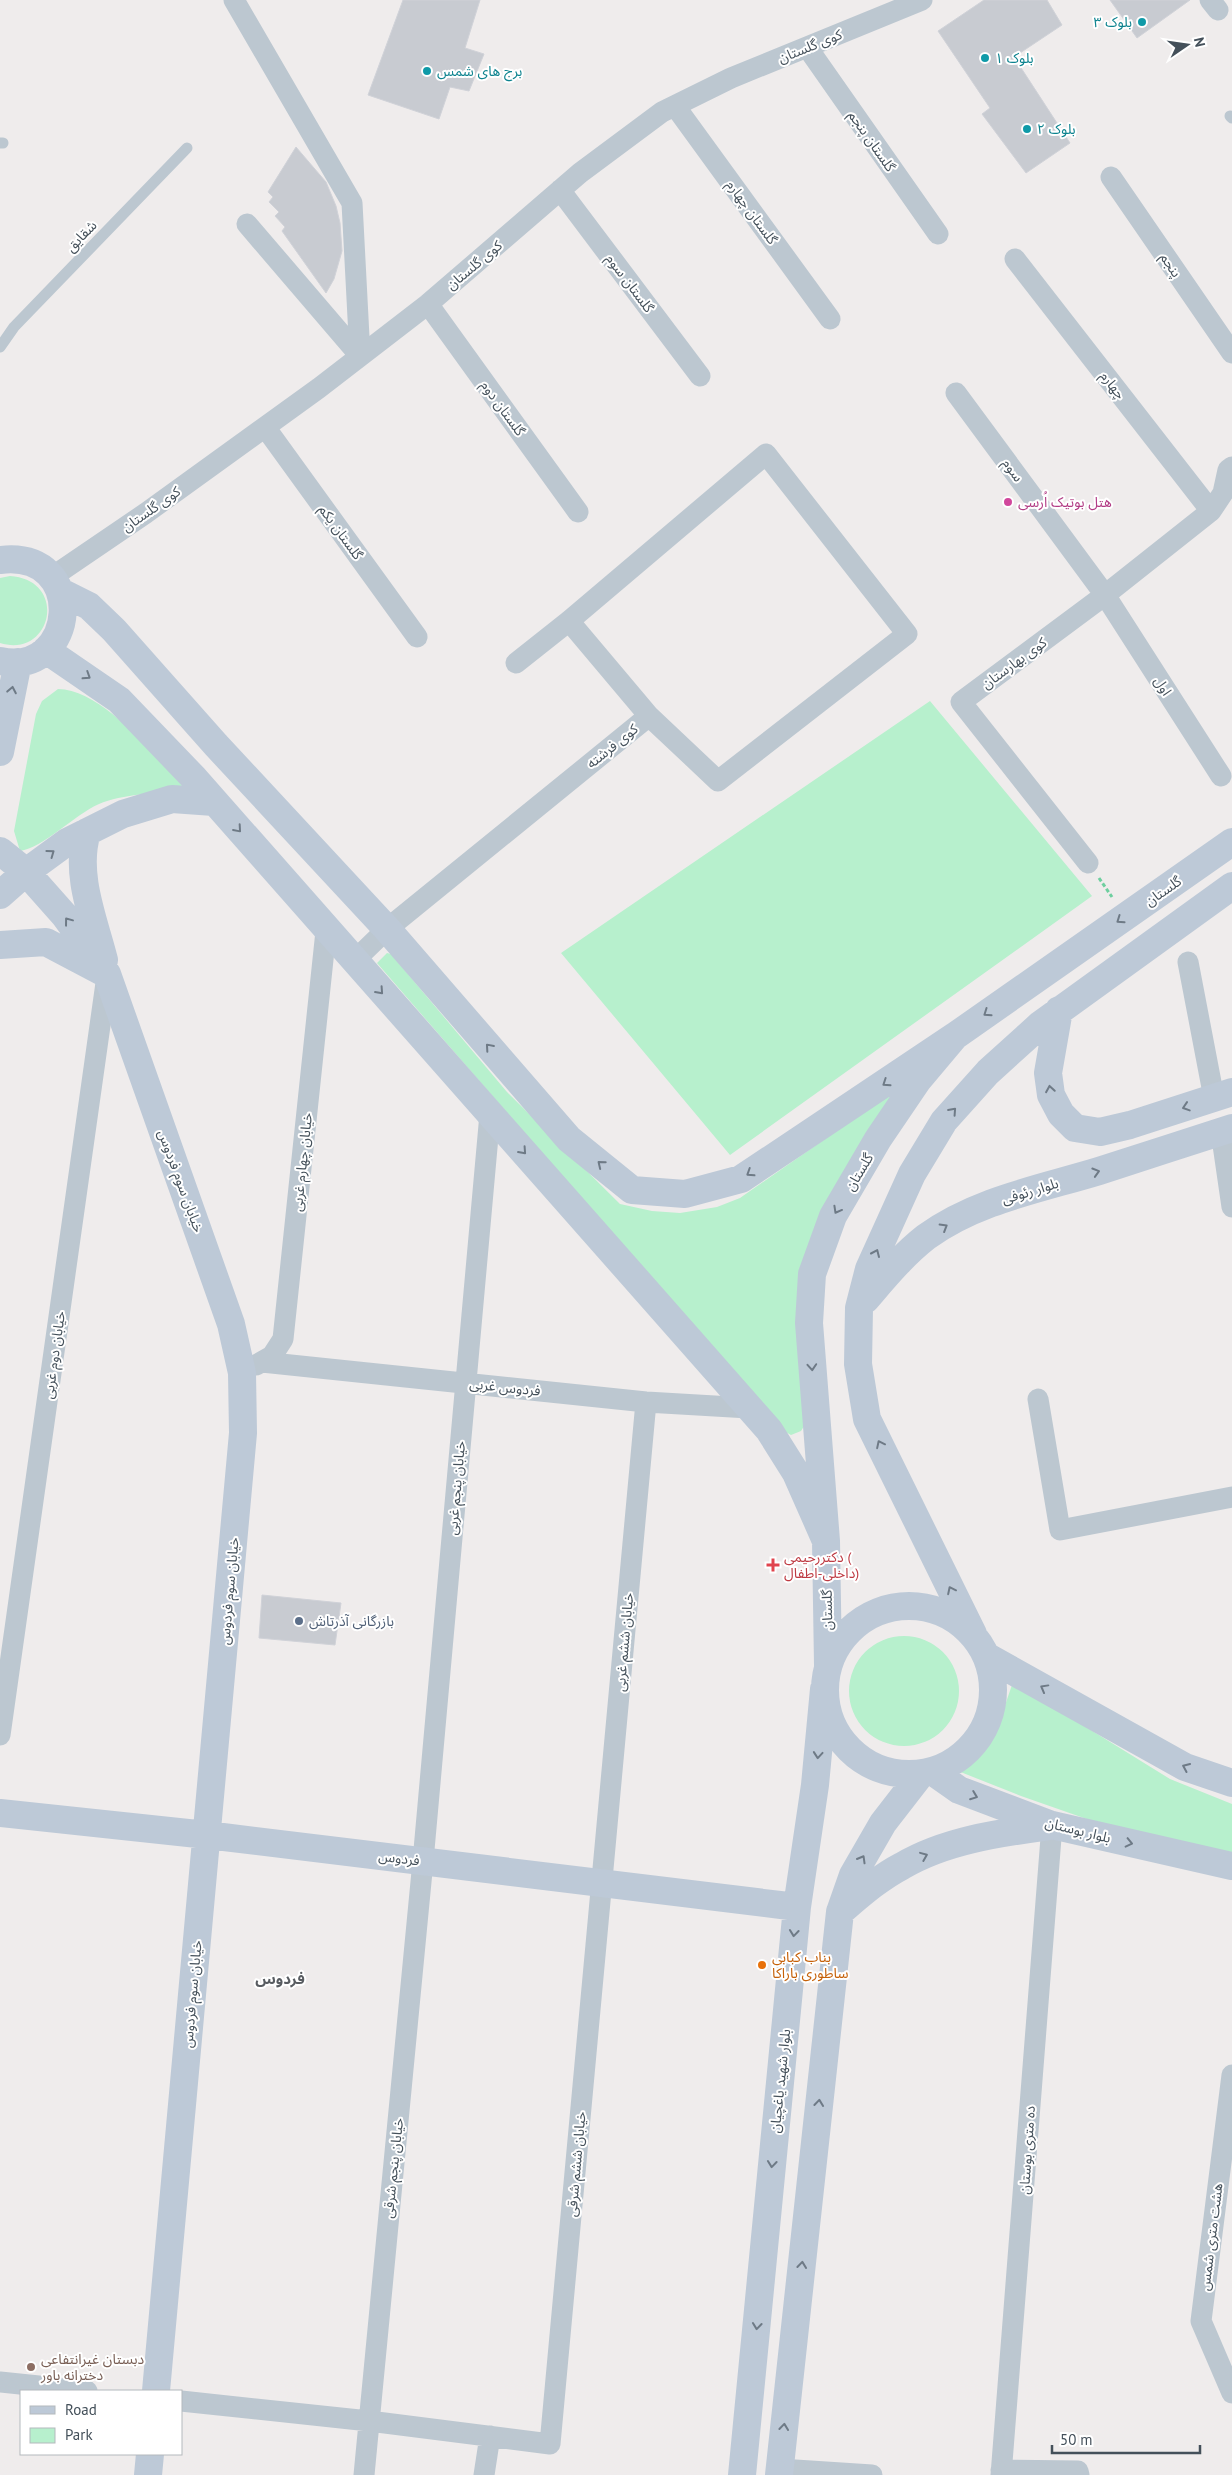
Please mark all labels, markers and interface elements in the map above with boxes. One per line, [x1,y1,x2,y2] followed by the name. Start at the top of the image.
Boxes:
[1093,13,1132,31] place label: بلوک ۳
[1136,16,1148,28] marker: بلوک ۳
[1162,20,1212,70] north arrow
[775,25,845,67] street label: کوی گلستان
[1190,36,1209,49] text: N
[995,49,1034,67] place label: بلوک ۱
[979,52,991,64] marker: بلوک ۱
[437,62,523,82] place label: برج های شمس
[421,65,433,77] marker: برج های شمس
[843,107,900,176] street label: گلستان پنجم
[1037,120,1076,138] place label: بلوک ۲
[1021,123,1033,135] marker: بلوک ۲
[721,176,782,249] street label: گلستان چهارم
[62,216,101,256] street label: شقایق
[442,236,506,294] street label: کوی گلستان
[1155,249,1186,282] street label: پنجم
[600,250,658,317] street label: گلستان سوم
[1095,367,1130,404] street label: چهارم
[475,377,529,441] street label: گلستان دوم
[997,455,1027,486] street label: سوم
[118,482,184,536] street label: کوی گلستان
[1018,491,1112,511] place label: هتل بوتیک اُرسی
[1002,496,1014,508] marker: هتل بوتیک اُرسی
[313,501,367,564] street label: گلستان یکم
[978,633,1050,693] street label: کوی بهارستان
[82,670,91,679] one-way arrow
[1150,673,1176,699] street label: اول
[7,685,17,694] one-way arrow
[583,720,642,772] street label: کوی فرشته
[232,823,240,832] one-way arrow
[45,850,55,859] one-way arrow
[1141,872,1185,910] street label: گلستان
[1117,914,1126,923] one-way arrow
[65,918,73,927] one-way arrow
[374,985,383,994] one-way arrow
[983,1007,993,1016] one-way arrow
[486,1044,495,1053] one-way arrow
[882,1077,891,1086] one-way arrow
[1046,1084,1056,1093] one-way arrow
[1182,1102,1190,1112] one-way arrow
[947,1107,956,1116] one-way arrow
[288,1112,318,1213] street label: خیابان چهارم غربی
[152,1127,208,1236] street label: خیابان سوم فردوس
[517,1145,526,1154] one-way arrow
[841,1150,877,1194] street label: گلستان
[598,1162,607,1170] one-way arrow
[747,1167,756,1176] one-way arrow
[1091,1167,1100,1177] one-way arrow
[999,1174,1061,1208] street label: بلوار رئوفی
[833,1204,843,1213] one-way arrow
[938,1223,947,1233] one-way arrow
[870,1249,881,1258] one-way arrow
[39,1310,71,1400] street label: خیابان دوم غربی
[807,1364,818,1372] one-way arrow
[469,1374,541,1400] street label: فردوس غربی
[443,1440,471,1536] street label: خیابان پنجم غربی
[875,1440,886,1449] one-way arrow
[215,1536,245,1646] street label: خیابان سوم فردوس
[784,1548,859,1582] place label: دکتررحیمی ( داخلی-اطفال)
[766,1558,780,1572] marker: دکتررحیمی ( داخلی-اطفال)
[947,1586,957,1595] one-way arrow
[818,1589,836,1631] street label: گلستان
[611,1592,639,1692] street label: خیابان ششم غربی
[309,1612,394,1630] place label: بازرگانی آذرتاش
[293,1615,305,1627] marker: بازرگانی آذرتاش
[1040,1684,1049,1694] one-way arrow
[813,1751,824,1759] one-way arrow
[1182,1763,1191,1773] one-way arrow
[969,1789,978,1800] one-way arrow
[1043,1813,1113,1847] street label: بلوار بوستان
[1124,1837,1133,1848] one-way arrow
[377,1847,421,1869] street label: فردوس
[919,1852,928,1862] one-way arrow
[856,1856,866,1865] one-way arrow
[789,1929,800,1937] one-way arrow
[178,1939,208,2049] street label: خیابان سوم فردوس
[772,1948,848,1982] place label: بناب کبابی ساطوری باراکا
[756,1959,768,1971] marker: بناب کبابی ساطوری باراکا
[255,1969,305,1988] district label: فردوس
[766,2028,795,2134] street label: بلوار شهید یاغچیان
[813,2099,824,2107] one-way arrow
[1015,2105,1039,2195] street label: ده متری بوستان
[562,2110,592,2218] street label: خیابان ششم شرقی
[379,2117,409,2219] street label: خیابان پنجم شرقی
[767,2161,778,2169] one-way arrow
[1195,2182,1227,2292] street label: هشت متری شمس
[796,2261,807,2269] one-way arrow
[751,2322,762,2330] one-way arrow
[40,2350,144,2384] place label: دبستان غیرانتفاعی دخترانه باور
[25,2361,37,2373] marker: دبستان غیرانتفاعی دخترانه باور
[20,2390,182,2455] legend
[65,2400,97,2419] text: Road
[778,2422,789,2430] one-way arrow
[1052,2422,1200,2454] scale bar
[65,2425,93,2444] text: Park
[1060,2430,1093,2449] text: 50 m

